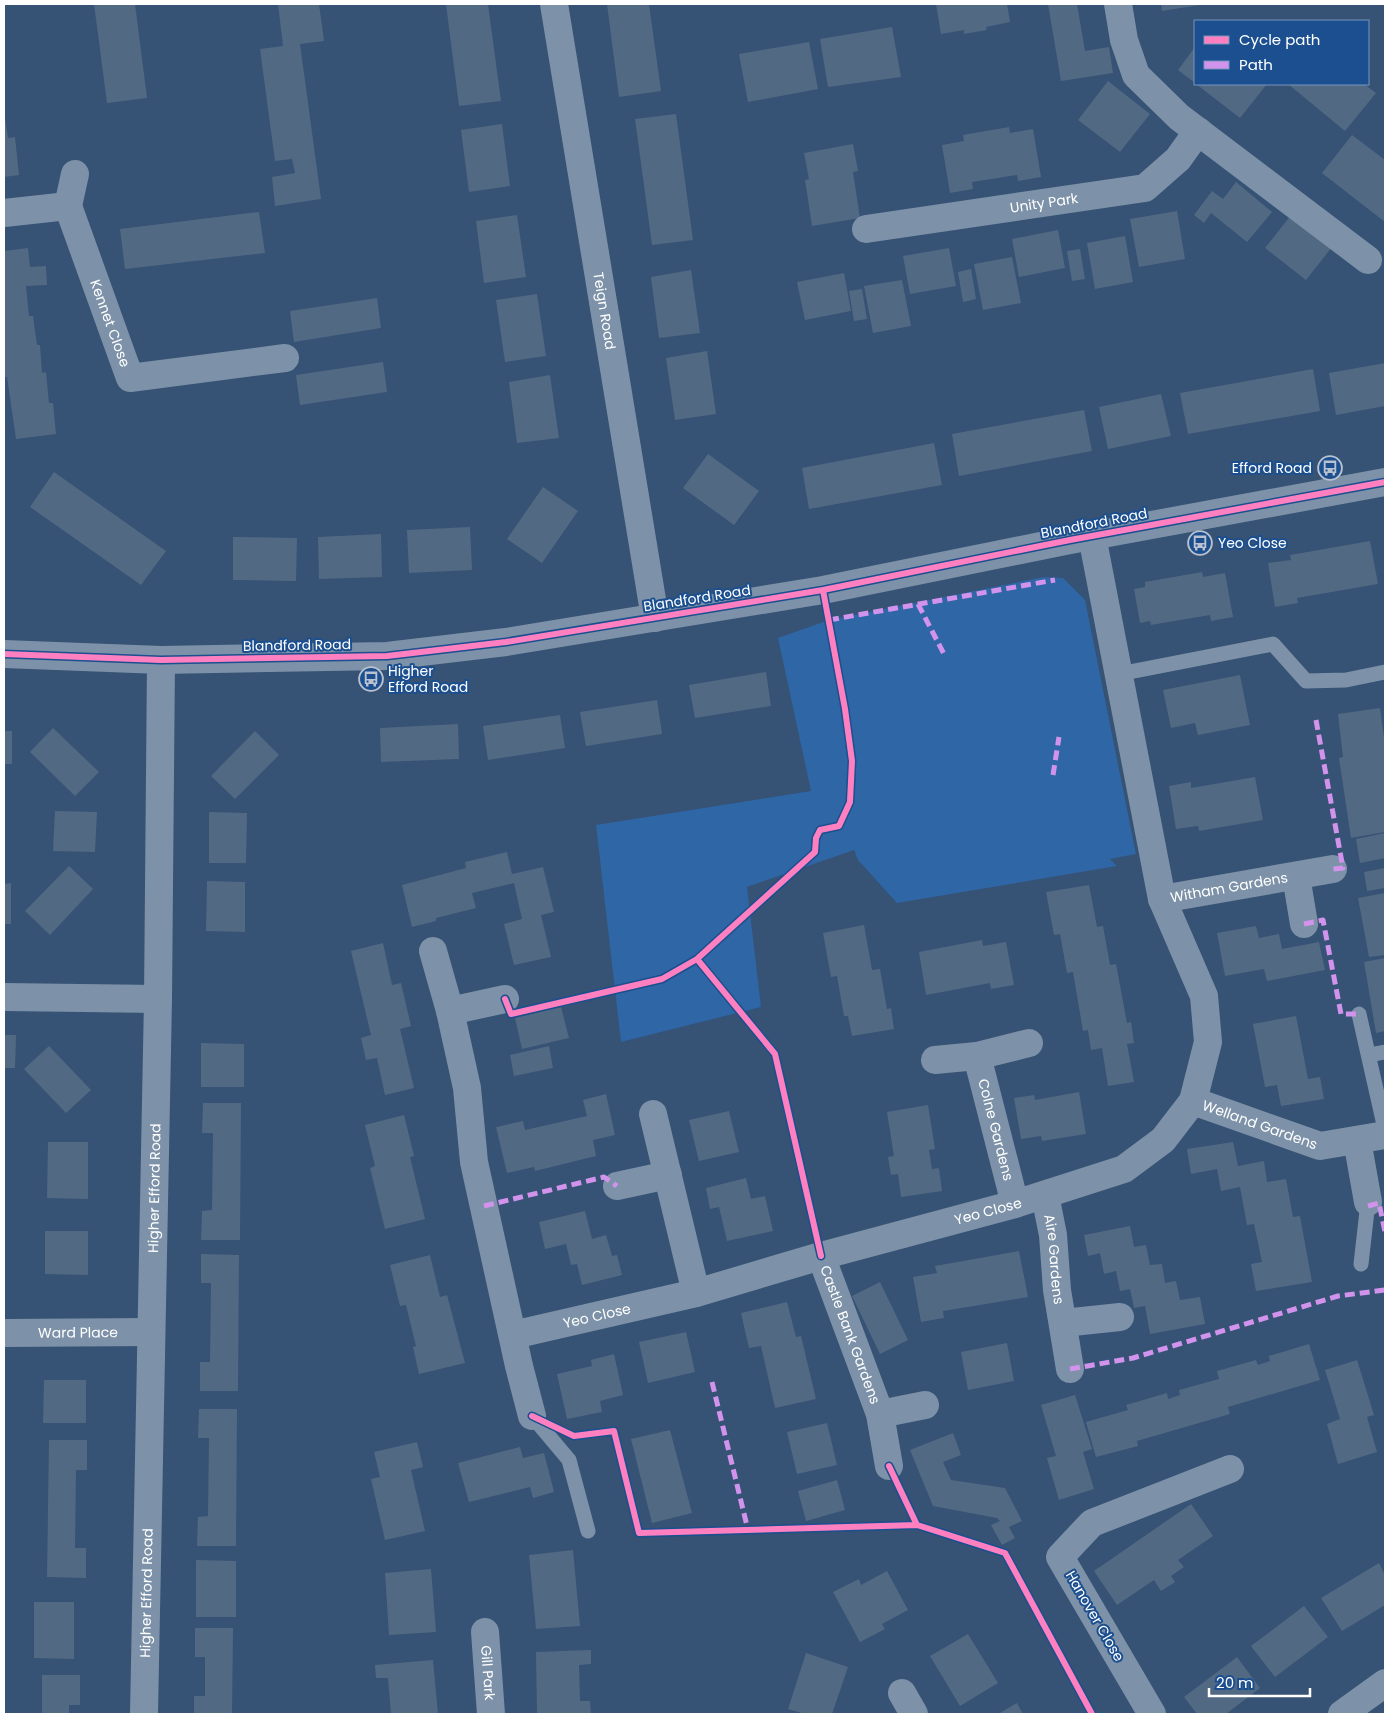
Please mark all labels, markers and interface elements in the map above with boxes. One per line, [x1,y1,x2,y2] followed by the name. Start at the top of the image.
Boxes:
[1194,20,1369,85] legend
[1239,29,1320,50] text: Cycle path
[1239,54,1273,75] text: Path
[1009,188,1080,218] street label: Unity Park
[588,271,621,351] street label: Teign Road
[85,277,135,370] street label: Kennet Close
[1317,455,1343,481] bus stop icon: Efford Road
[1232,458,1312,478] place label: Efford Road
[1039,503,1149,543] street label: Blandford Road
[1187,530,1213,556] bus stop icon: Yeo Close
[1218,533,1287,553] place label: Yeo Close
[642,580,752,616] street label: Blandford Road
[243,634,351,656] street label: Blandford Road
[388,661,468,697] place label: Higher Efford Road
[358,666,384,692] bus stop icon: Higher Efford Road
[1169,867,1289,907] street label: Witham Gardens
[973,1076,1019,1183] street label: Colne Gardens
[1200,1095,1320,1154] street label: Welland Gardens
[143,1123,166,1253] street label: Higher Efford Road
[952,1192,1024,1230] street label: Yeo Close
[1039,1212,1069,1306] street label: Aire Gardens
[815,1263,885,1407] street label: Castle Bank Gardens
[561,1298,633,1333] street label: Yeo Close
[38,1322,118,1343] street label: Ward Place
[135,1528,158,1658] street label: Higher Efford Road
[1061,1567,1129,1665] street label: Hanover Close
[476,1645,500,1702] street label: Gill Park
[1209,1666,1310,1698] scale bar
[1216,1672,1254,1693] text: 20 m

